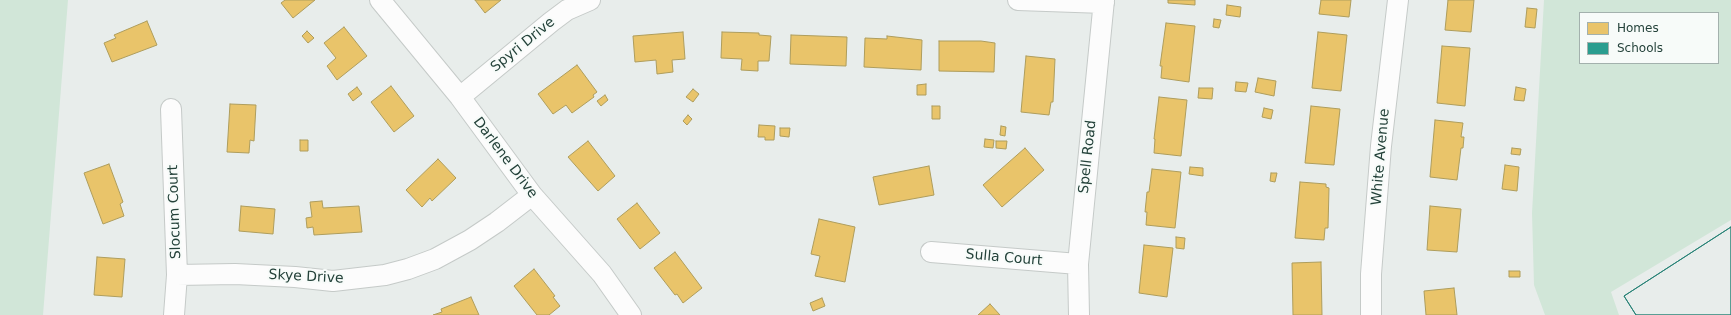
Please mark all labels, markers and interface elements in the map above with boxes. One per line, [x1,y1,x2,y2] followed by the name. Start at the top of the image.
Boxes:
[1579,12,1719,64] legend
[488,14,558,76] street label: Spyri Drive
[1617,21,1659,35] text: Homes
[1617,41,1663,55] text: Schools
[1368,108,1394,206] street label: White Avenue
[469,114,541,202] street label: Darlene Drive
[1076,119,1100,195] street label: Spell Road
[165,165,185,259] street label: Slocum Court
[965,246,1043,270] street label: Sulla Court
[268,267,344,287] street label: Skye Drive

